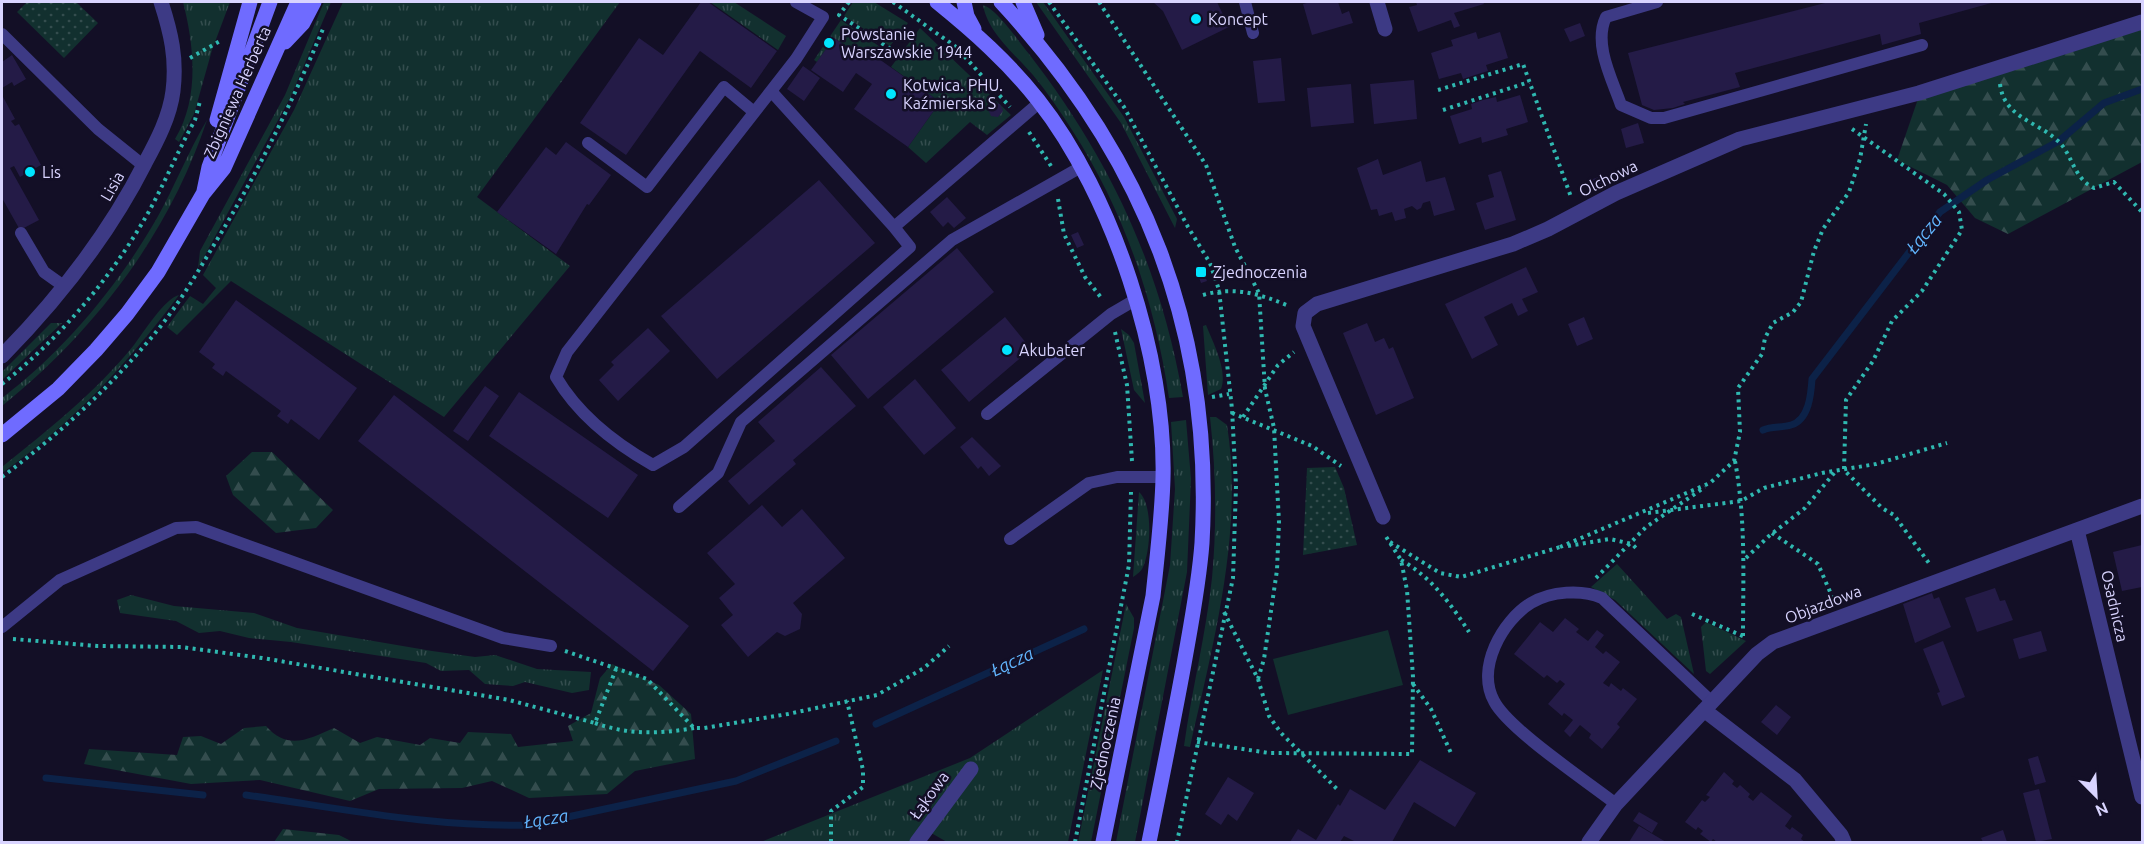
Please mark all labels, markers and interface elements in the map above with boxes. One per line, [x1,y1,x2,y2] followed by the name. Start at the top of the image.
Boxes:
[1208,10,1269,28] place label: Koncept
[1189,12,1203,26] marker: Koncept
[200,23,274,161] street label: Zbigniewa Herberta
[841,25,972,61] place label: Powstanie Warszawskie 1944
[822,36,836,50] marker: Powstanie Warszawskie 1944
[903,76,1003,112] place label: Kotwica. PHU. Kaźmierska S
[884,87,898,101] marker: Kotwica. PHU. Kaźmierska S
[1576,156,1640,200] street label: Olchowa
[42,163,61,181] place label: Lis
[23,165,37,179] marker: Lis
[96,168,128,204] street label: Lisia
[1901,209,1945,257] water label: Łącza
[1213,263,1307,281] place label: Zjednoczenia
[1194,265,1208,279] marker: Zjednoczenia
[1019,341,1085,359] place label: Akubater
[1000,343,1014,357] marker: Akubater
[2098,568,2132,644] street label: Osadnicza
[1782,581,1864,627] street label: Objazdowa
[987,642,1036,680] water label: Łącza
[1086,695,1124,791] street label: Zjednoczenia
[2066,766,2126,826] north arrow
[906,768,952,822] street label: Łąkowa
[2093,799,2111,820] text: N
[522,805,570,831] water label: Łącza

